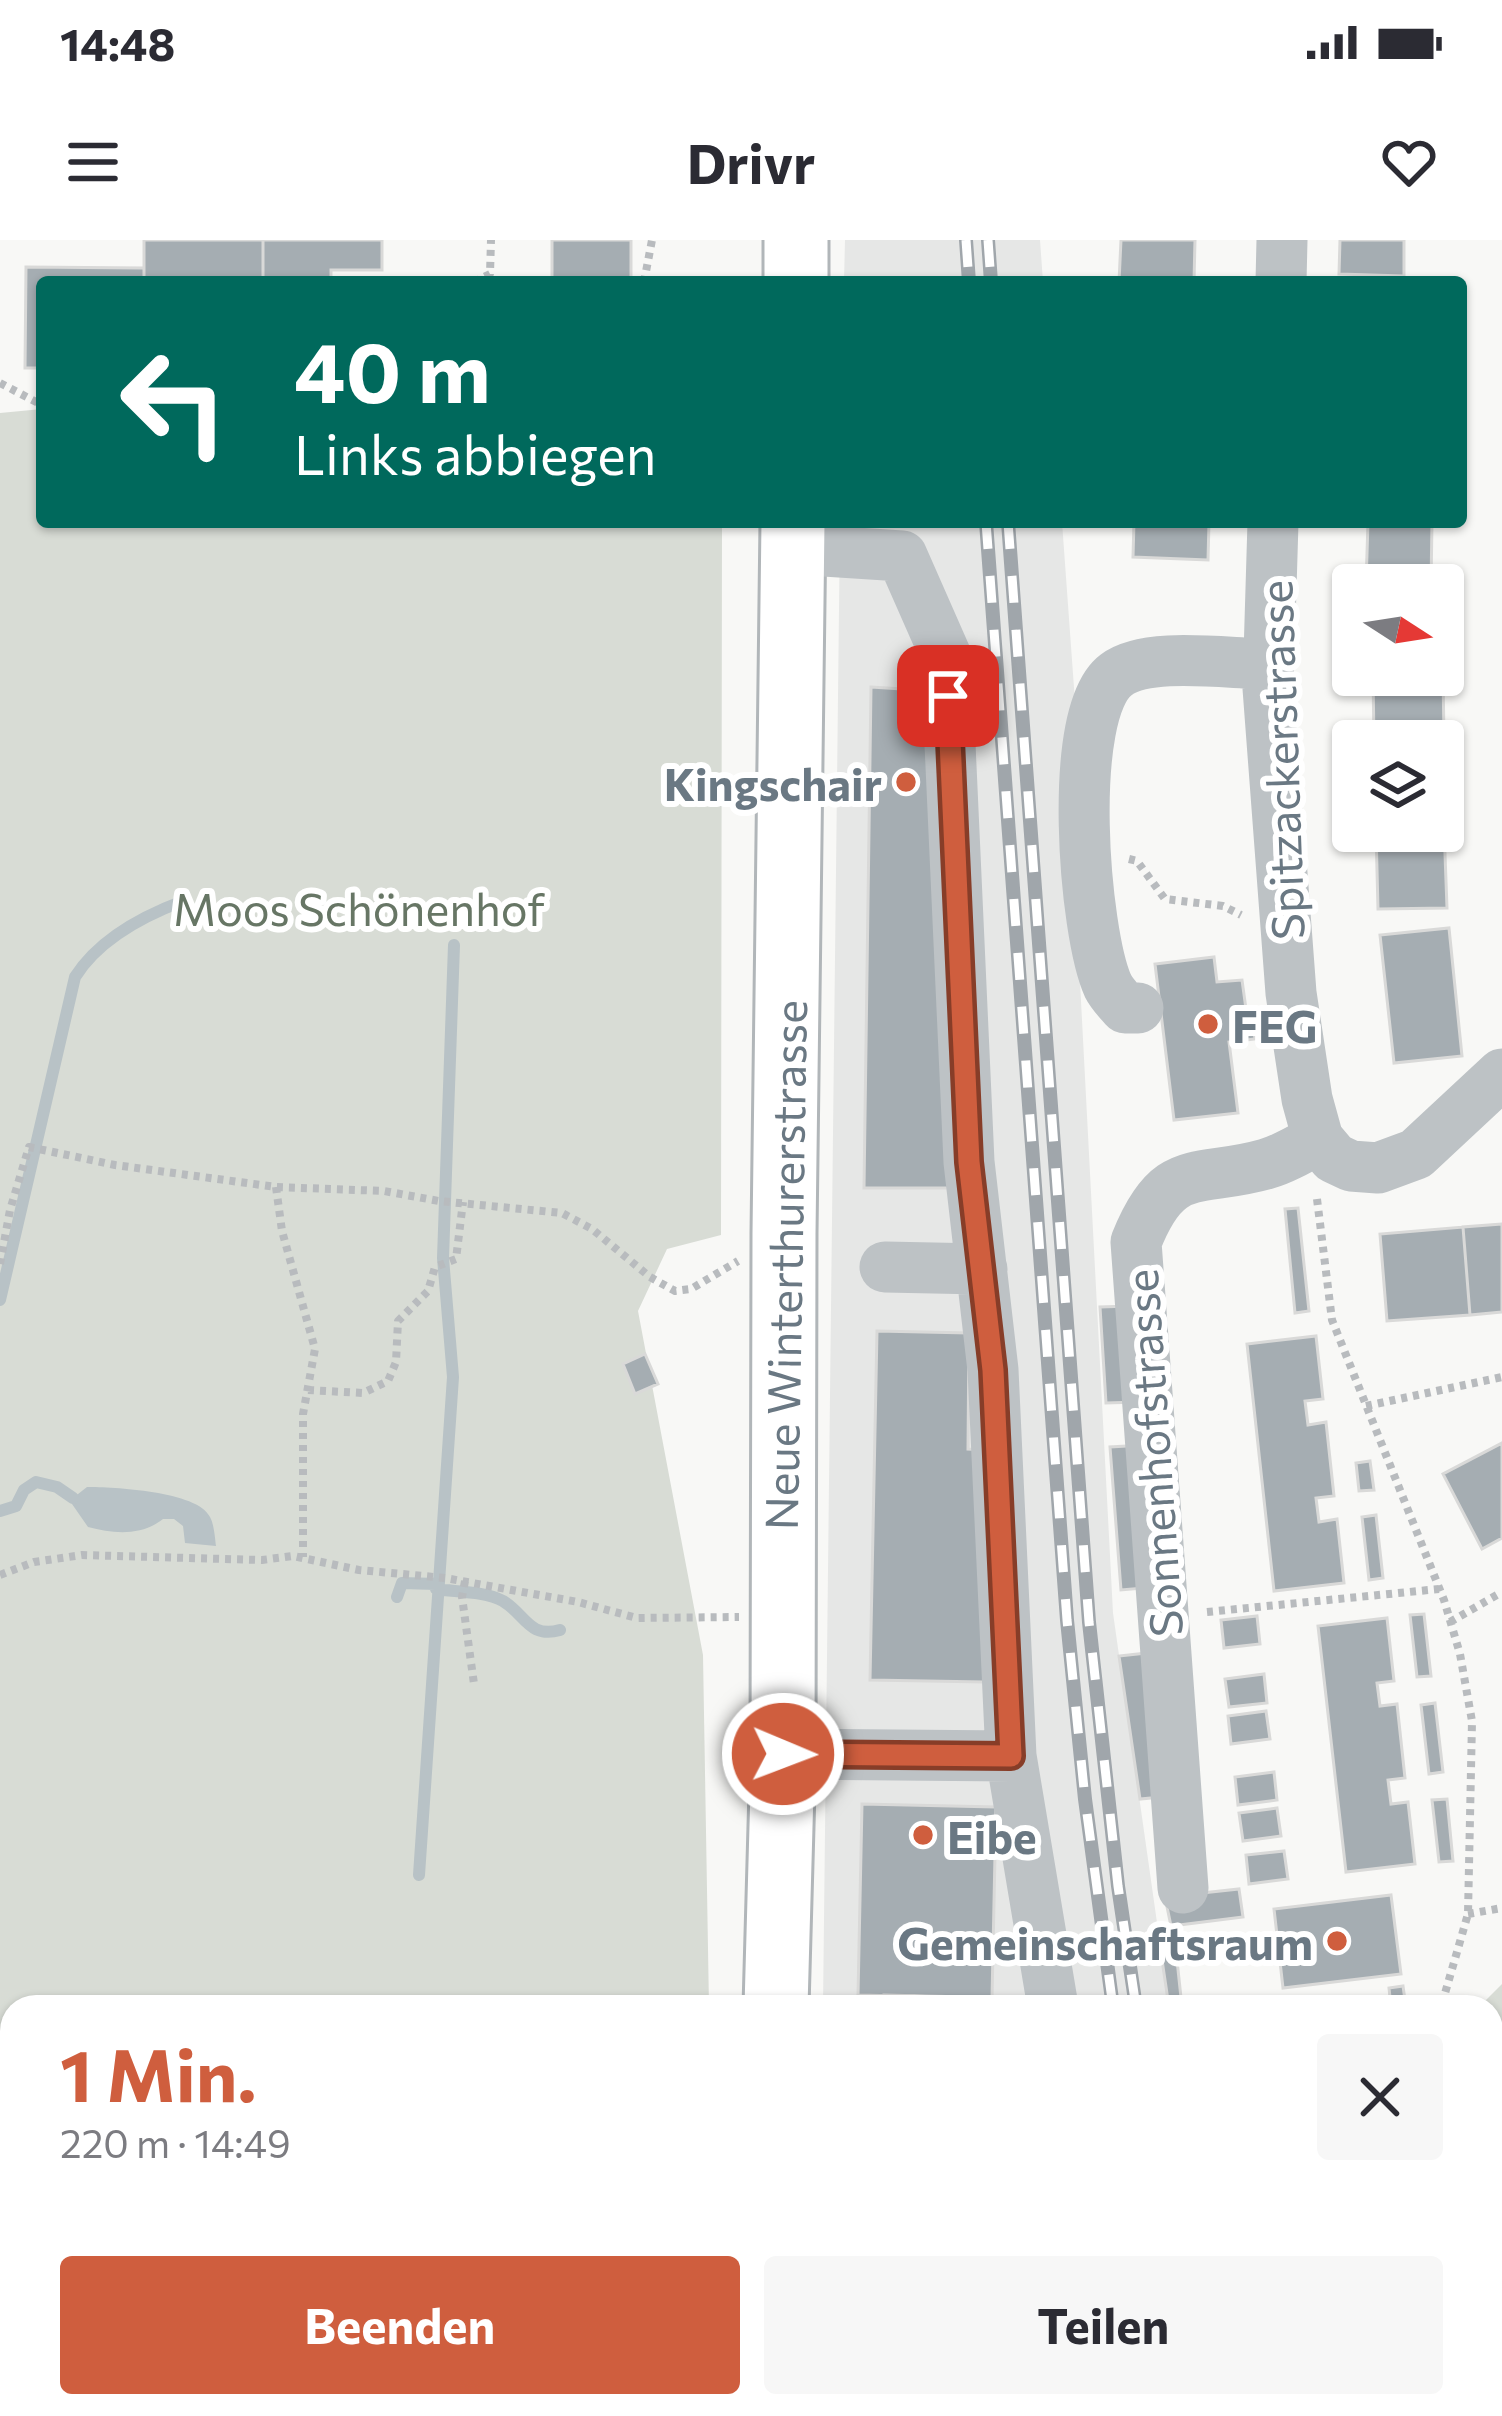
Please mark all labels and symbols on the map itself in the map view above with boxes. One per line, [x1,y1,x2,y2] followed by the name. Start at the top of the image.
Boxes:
[1332,564,1464,696] north arrow
[1246,579,1314,941] street label: Spitzackerstrasse
[897,645,999,747] pin
[664,755,882,810] place label: Kingschair
[893,769,919,795] marker: Kingschair
[173,880,545,935] park label: Moos Schönenhof
[1232,997,1318,1052] place label: FEG
[752,999,816,1531] street label: Neue Winterthurerstrasse
[1195,1011,1221,1037] marker: FEG
[1112,1267,1192,1639] street label: Sonnenhofstrasse
[720,1691,846,1817] position arrow
[947,1808,1037,1863] place label: Eibe
[910,1822,936,1848] marker: Eibe
[897,1914,1313,1969] place label: Gemeinschaftsraum
[1324,1928,1350,1954] marker: Gemeinschaftsraum

